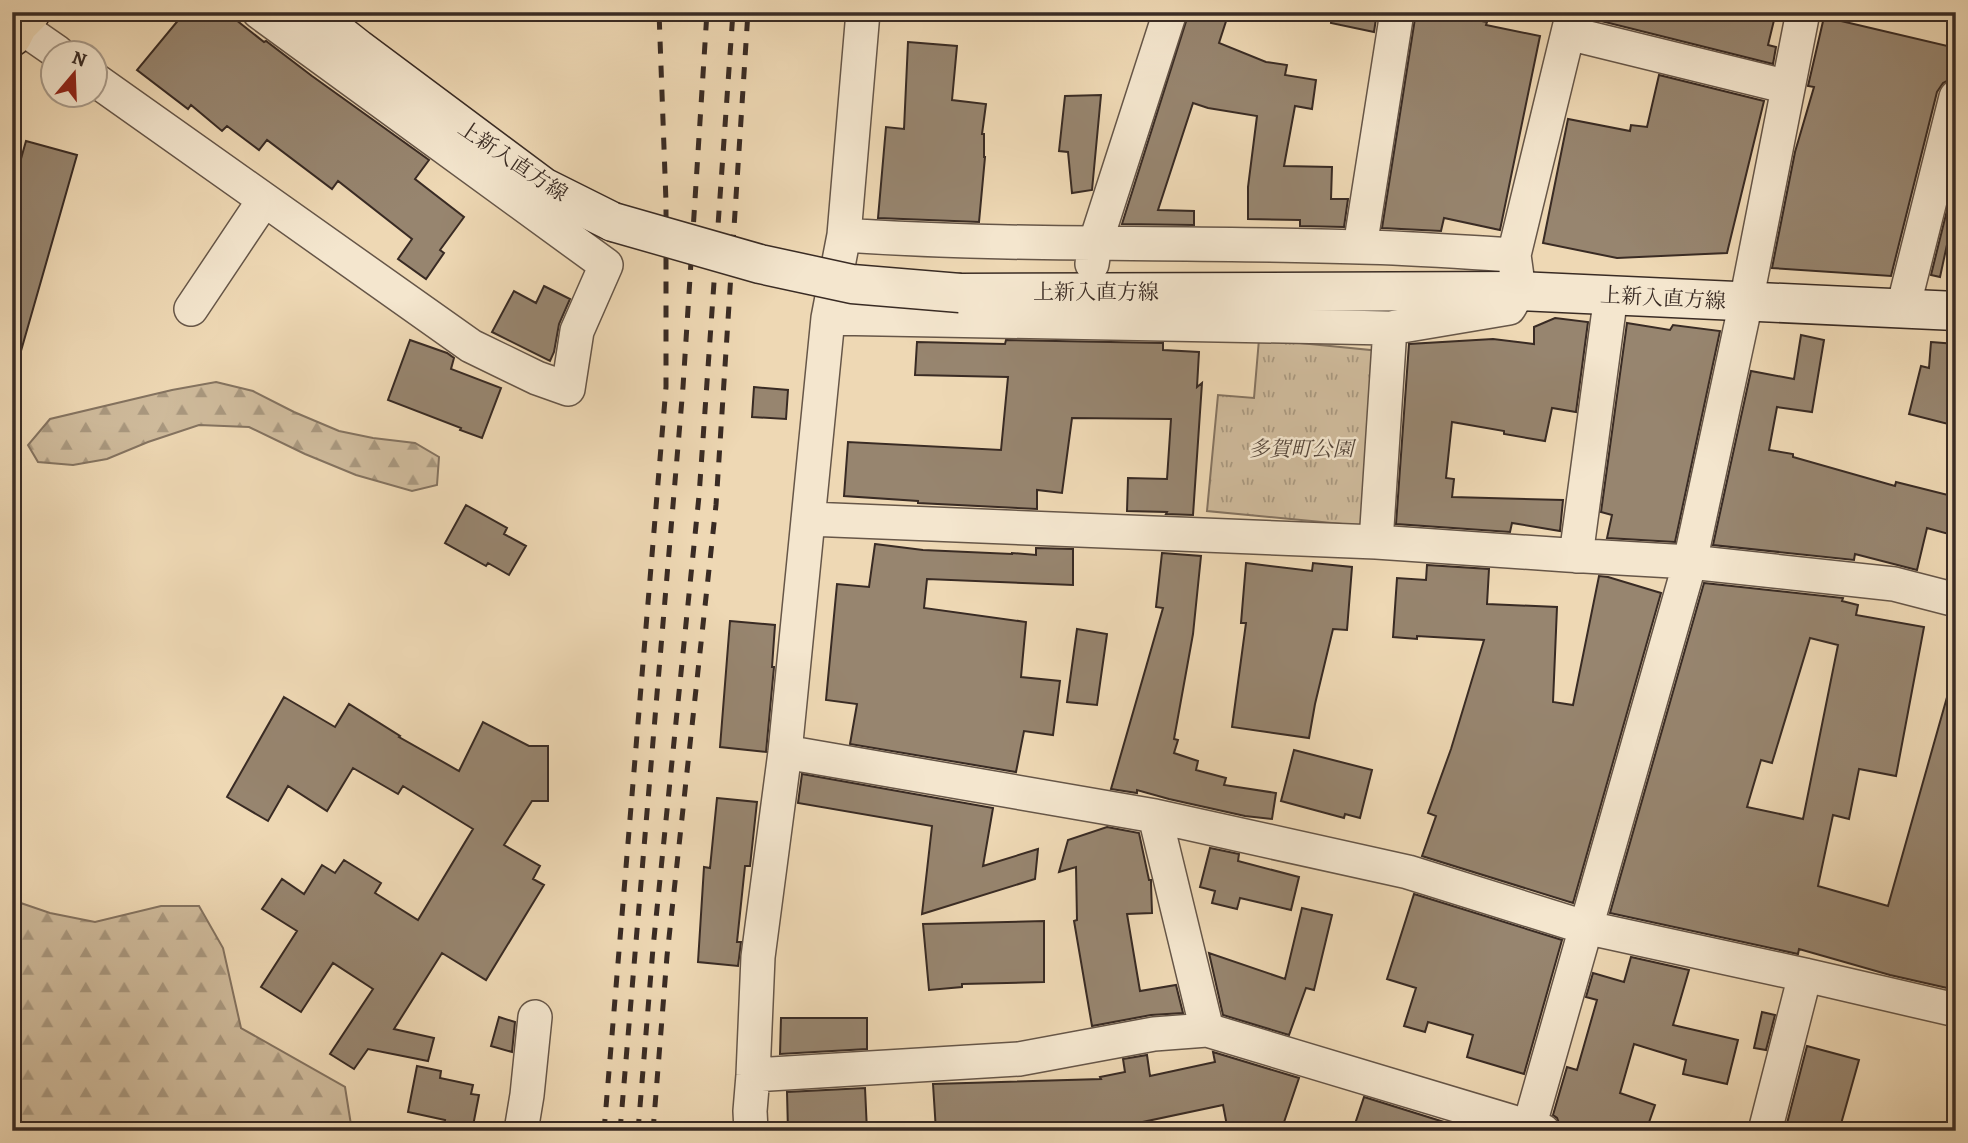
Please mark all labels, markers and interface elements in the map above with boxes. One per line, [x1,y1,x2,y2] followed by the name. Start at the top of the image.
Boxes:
[38,38,108,108] north arrow
[68,44,90,73] text: N
[453,114,573,208] street label: 上新入直方線
[1033,278,1159,306] street label: 上新入直方線
[1599,281,1727,315] street label: 上新入直方線
[1249,435,1356,463] park label: 多賀町公園

